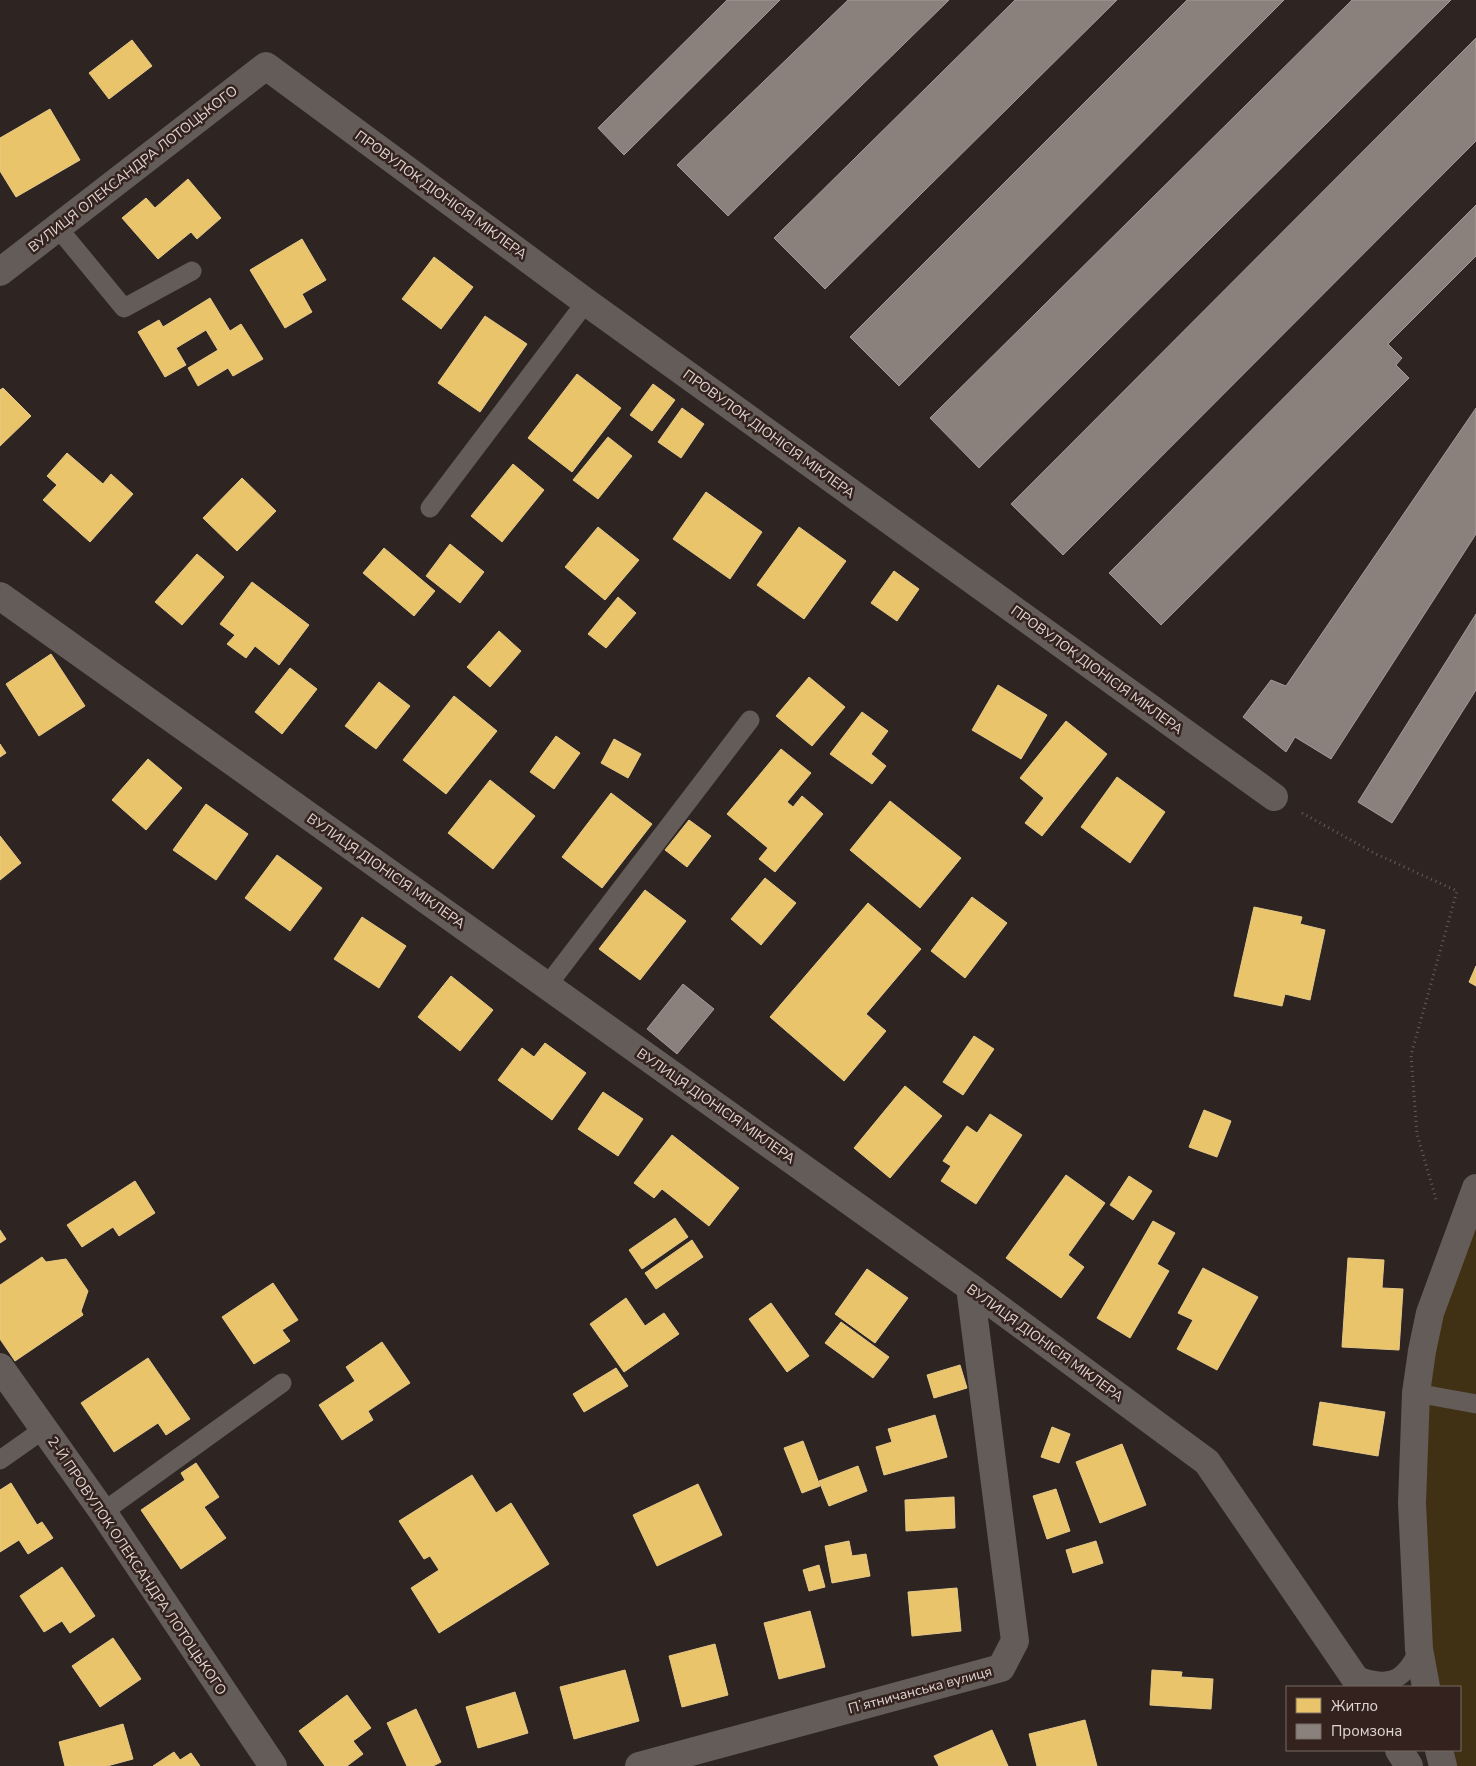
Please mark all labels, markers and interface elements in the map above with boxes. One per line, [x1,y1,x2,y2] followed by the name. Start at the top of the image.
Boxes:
[24,81,242,257] street label: ВУЛИЦЯ ОЛЕКСАНДРА ЛОТОЦЬКОГО
[351,126,531,264] street label: ПРОВУЛОК ДІОНІСІЯ МІКЛЕРА
[679,365,859,503] street label: ПРОВУЛОК ДІОНІСІЯ МІКЛЕРА
[1007,601,1187,739] street label: ПРОВУЛОК ДІОНІСІЯ МІКЛЕРА
[303,809,469,933] street label: ВУЛИЦЯ ДІОНІСІЯ МІКЛЕРА
[633,1044,799,1168] street label: ВУЛИЦЯ ДІОНІСІЯ МІКЛЕРА
[963,1280,1127,1406] street label: ВУЛИЦЯ ДІОНІСІЯ МІКЛЕРА
[43,1433,231,1699] street label: 2-Й ПРОВУЛОК ОЛЕКСАНДРА ЛОТОЦЬКОГО
[846,1662,994,1718] street label: Пʼятничанська вулиця
[1286,1686,1461,1751] legend
[1331,1696,1378,1716] text: Житло
[1331,1721,1402,1741] text: Промзона

